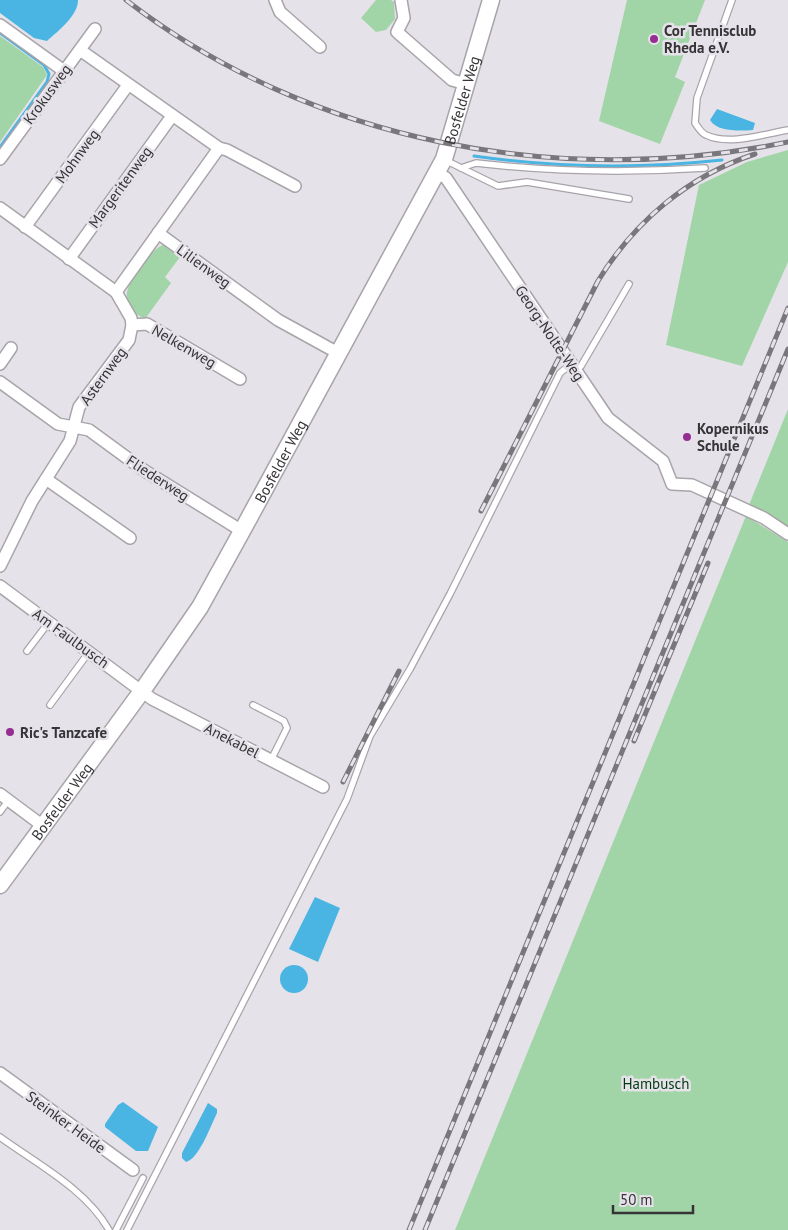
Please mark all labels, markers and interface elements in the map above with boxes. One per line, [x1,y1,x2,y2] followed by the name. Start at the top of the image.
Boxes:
[664,21,756,57] place label: Cor Tennisclub Rheda e.V.
[648,33,660,45] marker: Cor Tennisclub Rheda e.V.
[439,54,483,147] street label: Bosfelder Weg
[19,60,75,128] street label: Krokusweg
[51,125,103,187] street label: Mohnweg
[84,142,156,232] street label: Margeritenweg
[173,240,235,292] street label: Lilienweg
[511,282,589,384] street label: Georg-Nolte-Weg
[148,320,220,372] street label: Nelkenweg
[76,343,130,409] street label: Asternweg
[250,416,310,506] street label: Bosfelder Weg
[697,419,769,455] place label: Kopernikus Schule
[681,431,693,443] marker: Kopernikus Schule
[123,451,193,505] street label: Fliederweg
[29,604,113,672] street label: Am Faulbusch
[201,718,263,762] street label: Anekabel
[20,723,108,742] place label: Ric's Tanzcafe
[4,726,16,738] marker: Ric's Tanzcafe
[27,758,96,844] street label: Bosfelder Weg
[622,1074,690,1093] park label: Hambusch
[22,1087,110,1157] street label: Steinker Heide
[613,1182,693,1214] scale bar
[620,1190,653,1209] text: 50 m

